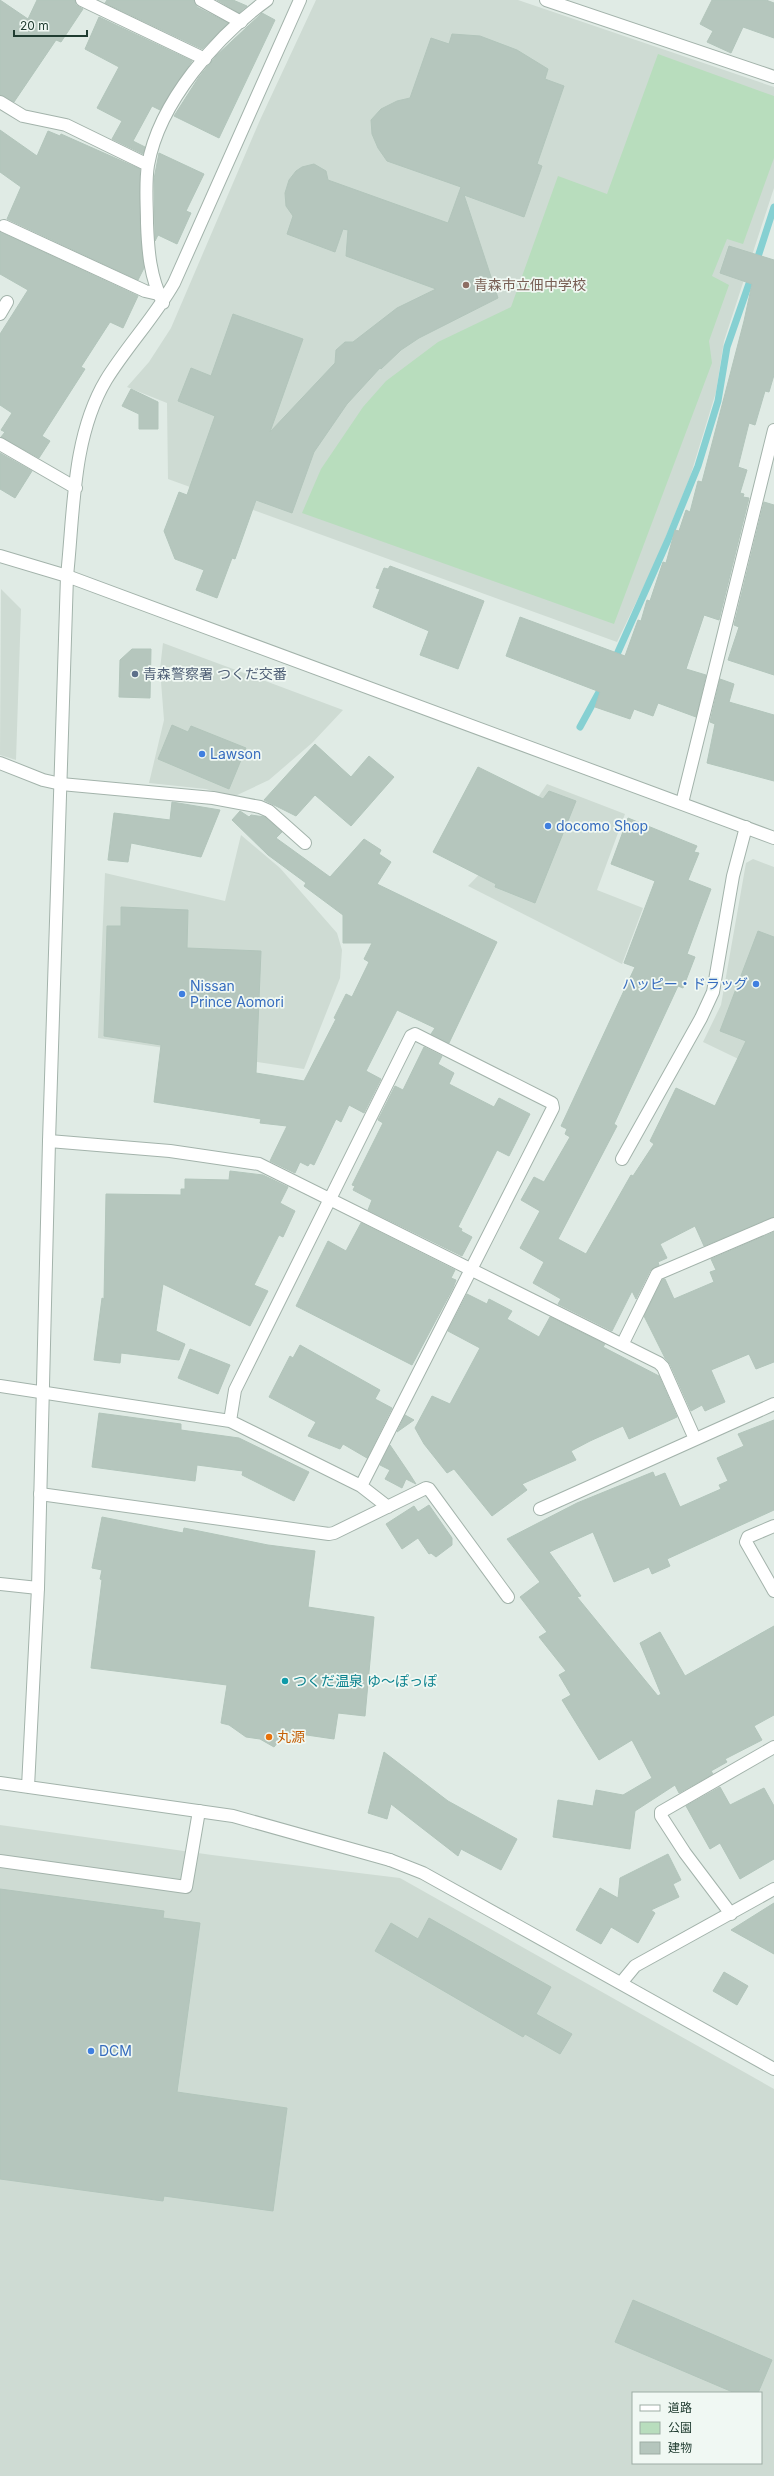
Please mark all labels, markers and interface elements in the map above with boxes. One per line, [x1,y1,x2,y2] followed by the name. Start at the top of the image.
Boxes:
[14,12,87,38] scale bar
[20,18,49,33] text: 20 m
[474,276,586,293] place label: 青森市立佃中学校
[461,280,471,290] marker: 青森市立佃中学校
[143,665,287,682] place label: 青森警察署 つくだ交番
[130,669,140,679] marker: 青森警察署 つくだ交番
[210,745,261,762] place label: Lawson
[197,749,207,759] marker: Lawson
[556,817,648,834] place label: docomo Shop
[543,821,553,831] marker: docomo Shop
[622,975,748,992] place label: ハッピー・ドラッグ
[190,977,284,1010] place label: Nissan Prince Aomori
[751,979,761,989] marker: ハッピー・ドラッグ
[177,989,187,999] marker: Nissan Prince Aomori
[293,1672,437,1689] place label: つくだ温泉 ゆ～ぽっぽ
[280,1676,290,1686] marker: つくだ温泉 ゆ～ぽっぽ
[277,1728,305,1745] place label: 丸源
[264,1732,274,1742] marker: 丸源
[99,2042,132,2059] place label: DCM
[86,2046,96,2056] marker: DCM
[632,2392,762,2464] legend
[668,2400,692,2415] text: 道路
[668,2420,692,2435] text: 公園
[668,2440,692,2455] text: 建物

